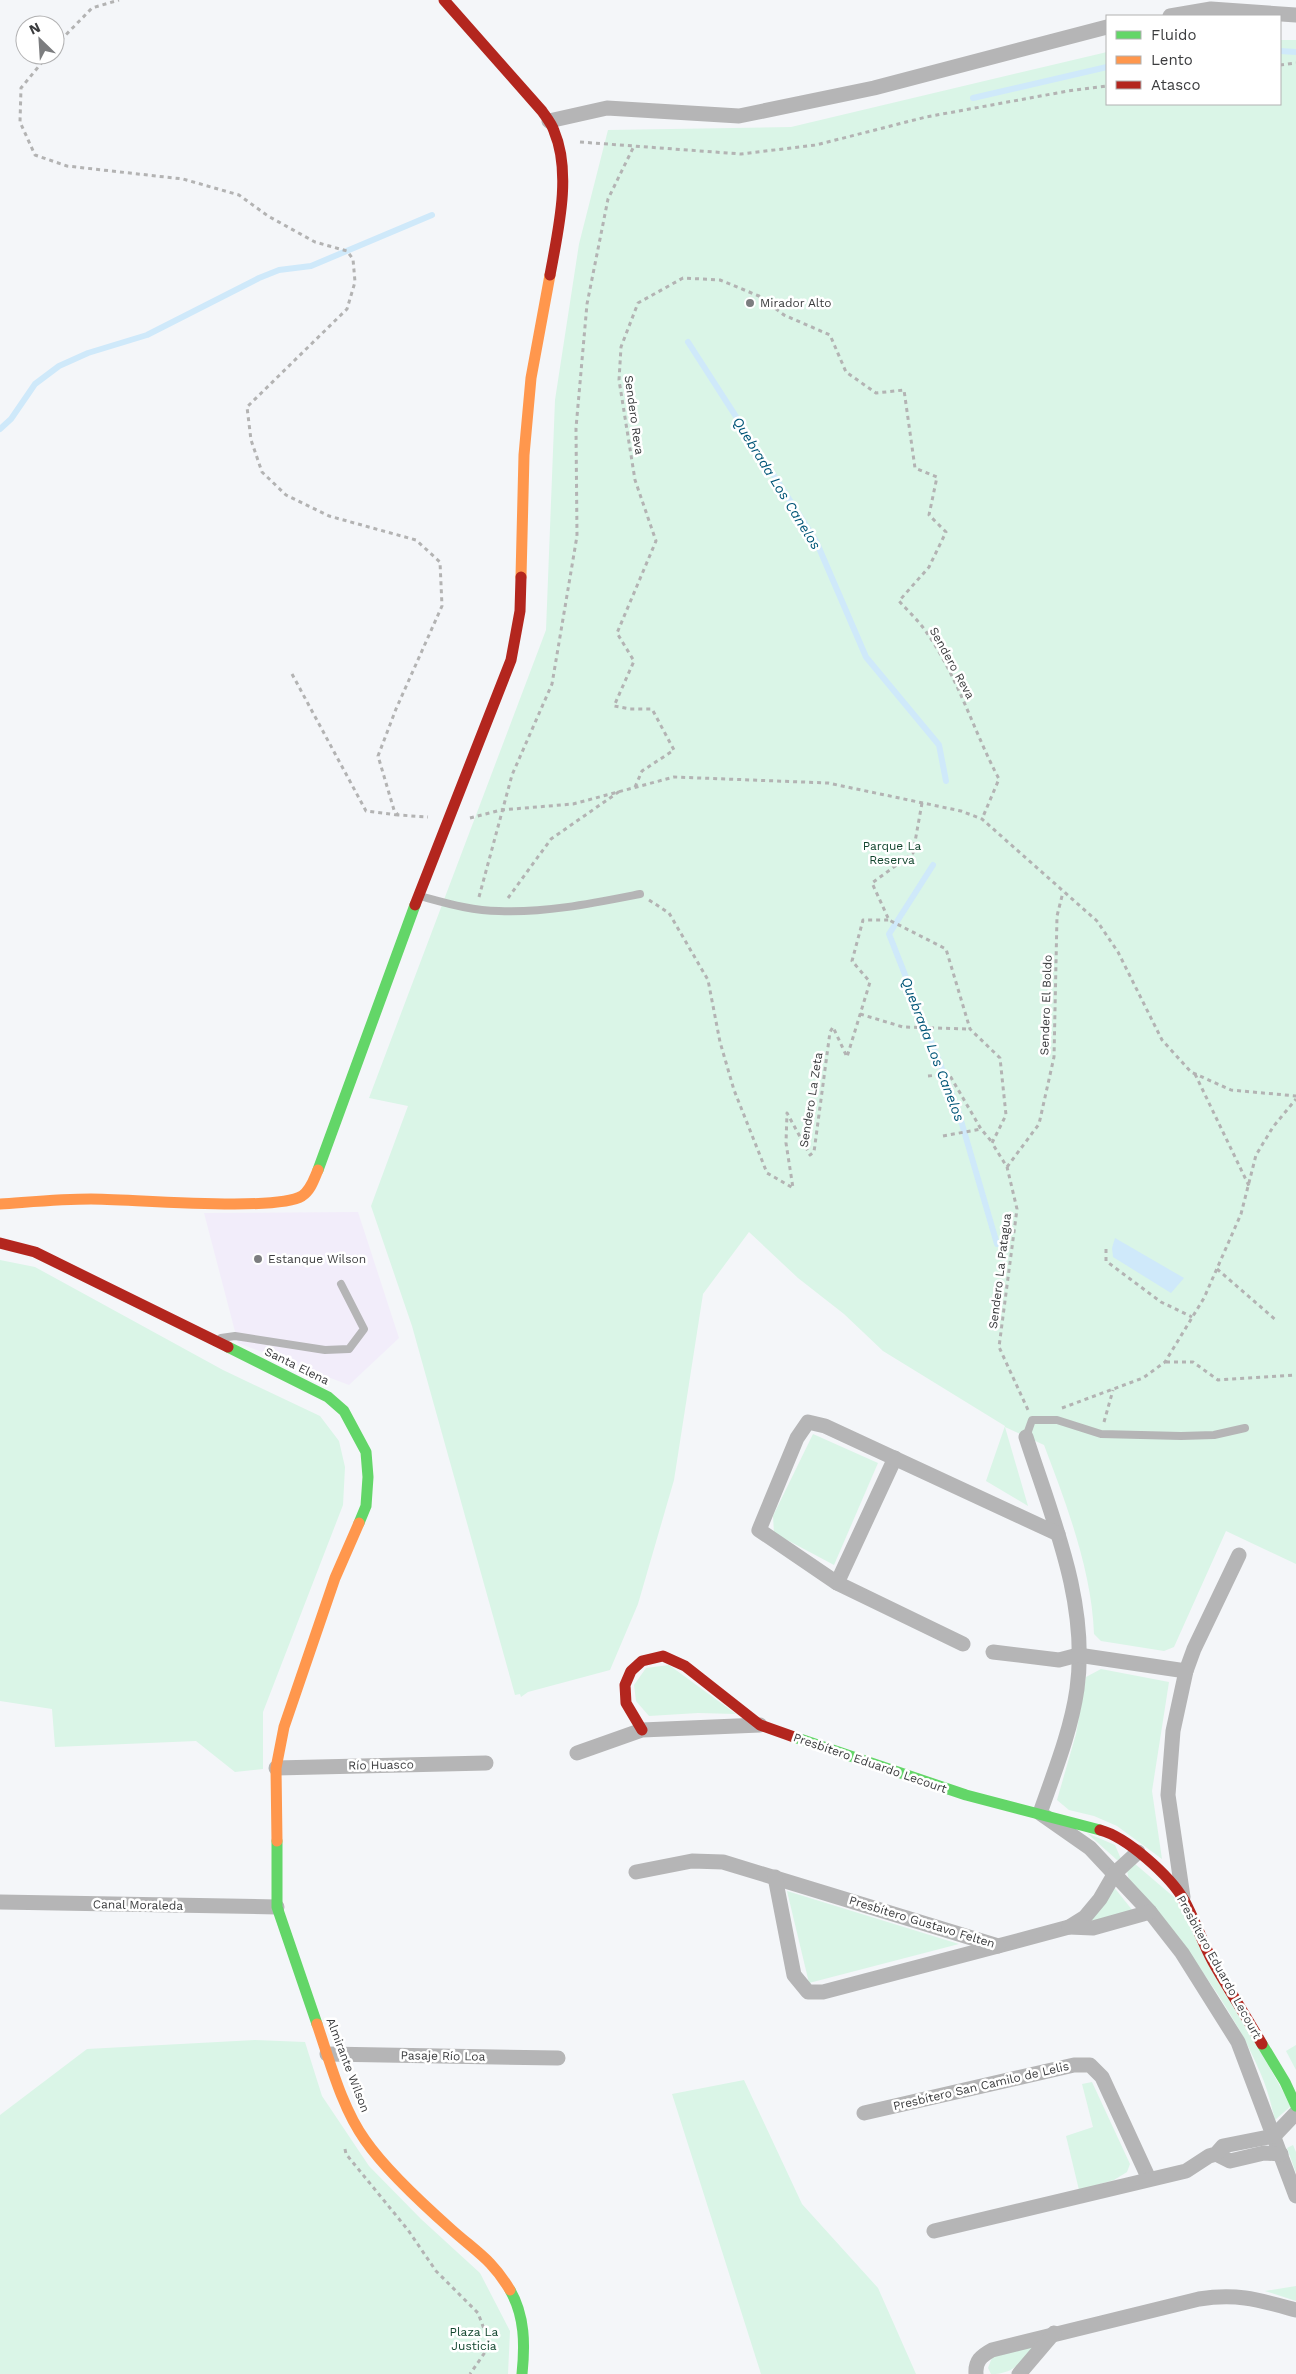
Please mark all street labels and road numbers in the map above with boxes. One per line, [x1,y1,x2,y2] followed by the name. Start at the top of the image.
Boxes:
[622,374,647,456] street label: Sendero Reva
[927,625,978,702] street label: Sendero Reva
[1037,954,1055,1056] street label: Sendero El Boldo
[797,1051,825,1149] street label: Sendero La Zeta
[986,1212,1014,1330] street label: Sendero La Patagua
[263,1344,332,1388] street label: Santa Elena
[791,1730,949,1796] street label: Presbítero Eduardo Lecourt
[348,1757,414,1773] street label: Río Huasco
[847,1893,997,1951] street label: Presbítero Gustavo Felten
[1174,1893,1264,2041] street label: Presbítero Eduardo Lecourt
[93,1897,184,1913] street label: Canal Moraleda
[324,2016,372,2114] street label: Almirante Wilson
[400,2048,486,2064] street label: Pasaje Río Loa
[892,2059,1070,2113] street label: Presbítero San Camilo de Lelis

